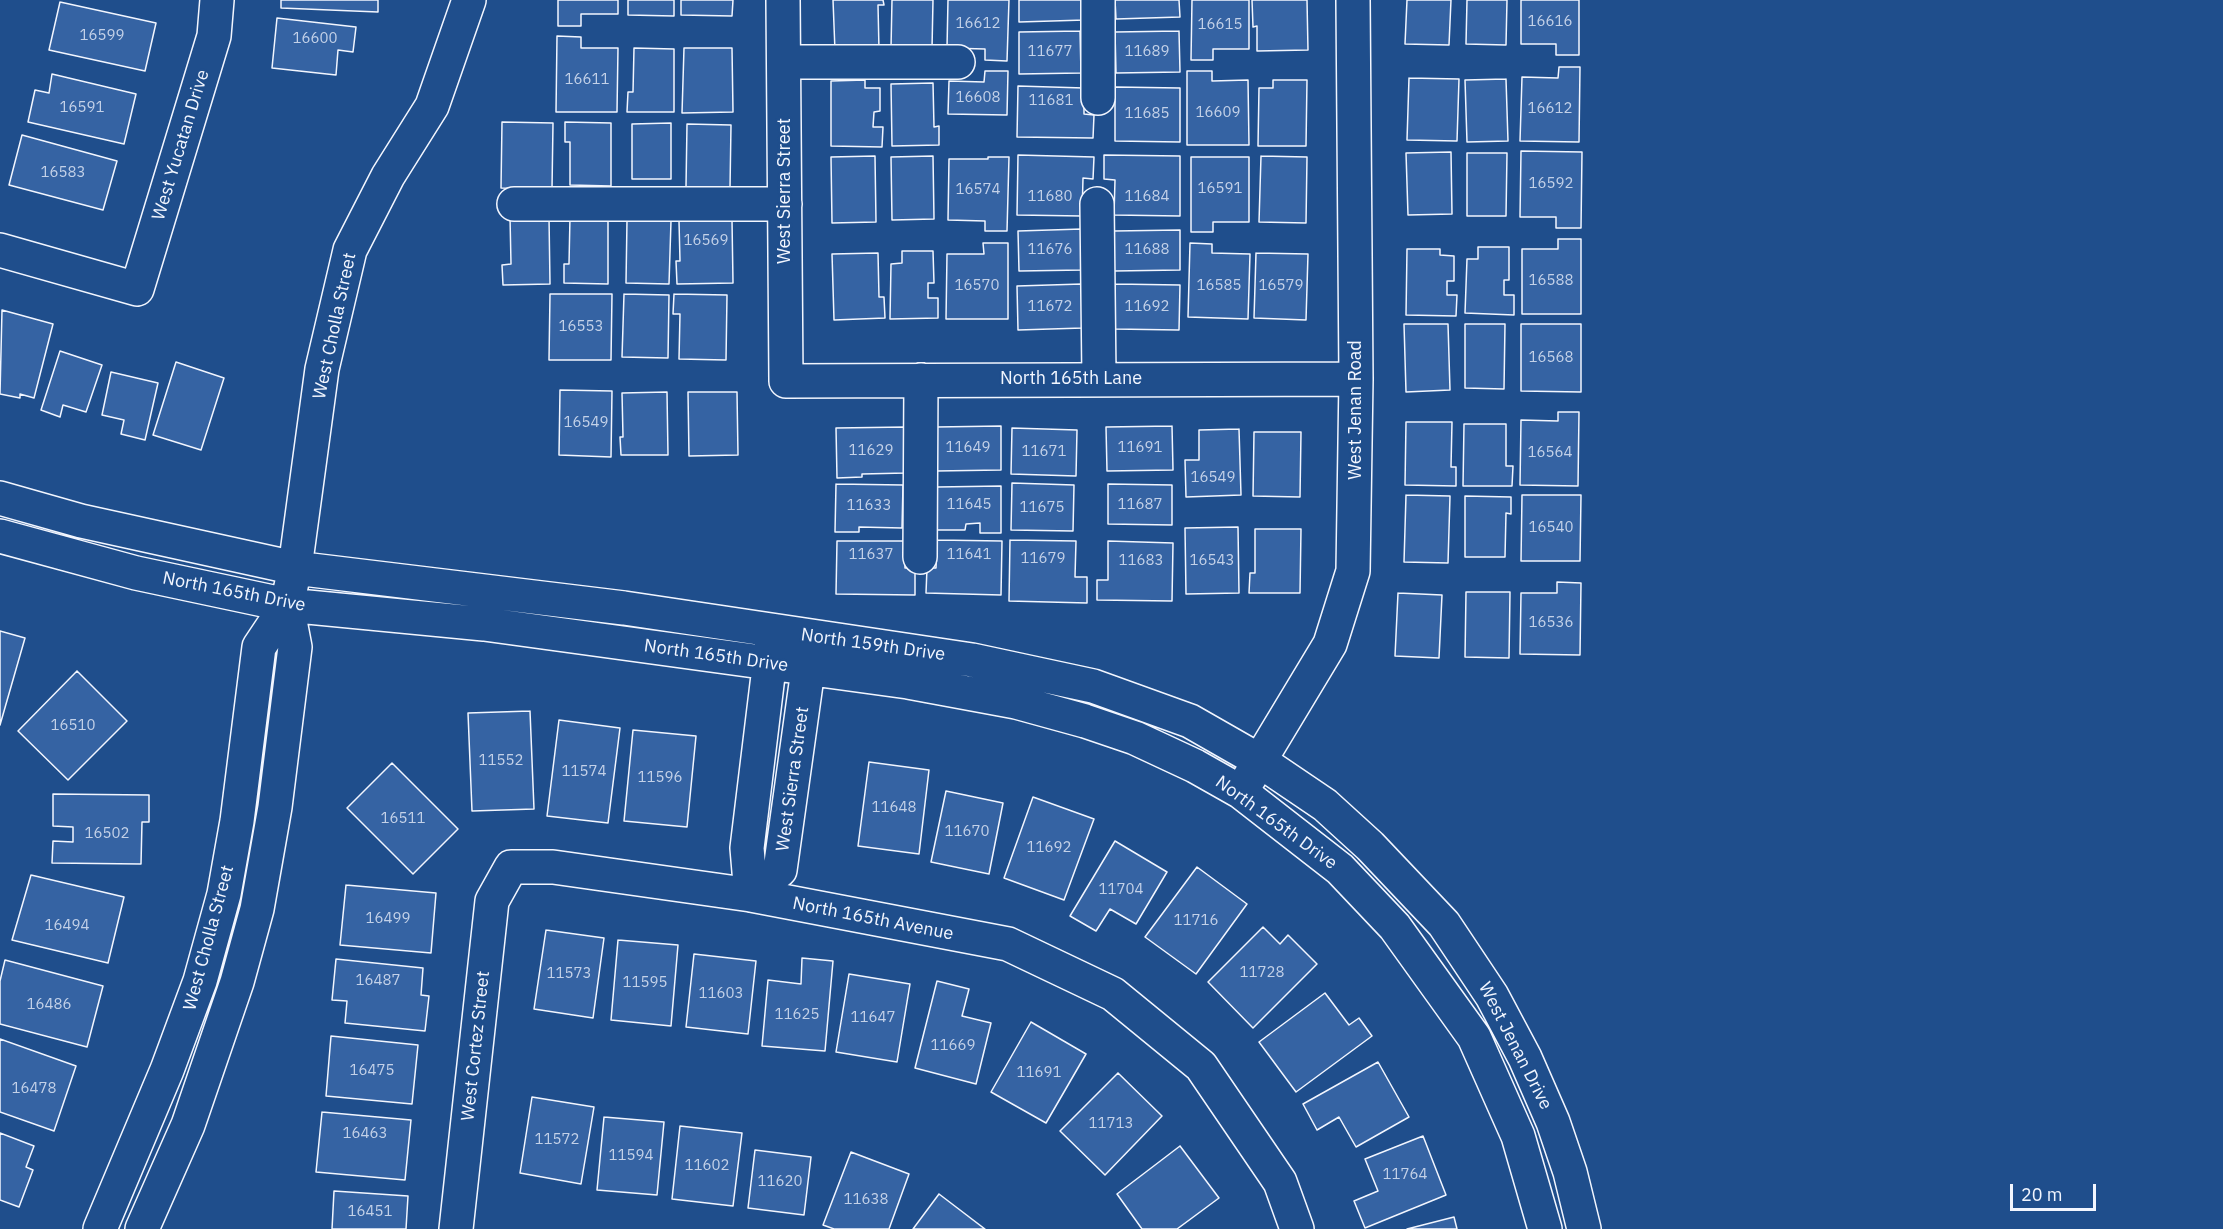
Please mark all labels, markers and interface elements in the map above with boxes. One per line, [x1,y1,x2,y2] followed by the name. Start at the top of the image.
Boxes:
[1528,13,1572,31] house number: 16616
[956,15,1000,33] house number: 16612
[1198,16,1242,34] house number: 16615
[80,27,124,45] house number: 16599
[293,30,337,48] house number: 16600
[1028,43,1072,61] house number: 11677
[1125,43,1169,61] house number: 11689
[148,67,214,223] street label: West Yucatan Drive
[565,71,609,89] house number: 16611
[956,89,1000,107] house number: 16608
[1029,92,1073,110] house number: 11681
[60,99,104,117] house number: 16591
[1528,100,1572,118] house number: 16612
[1196,104,1240,122] house number: 16609
[1125,105,1169,123] house number: 11685
[774,118,796,264] street label: West Sierra Street
[41,164,85,182] house number: 16583
[1529,175,1573,193] house number: 16592
[1198,180,1242,198] house number: 16591
[956,181,1000,199] house number: 16574
[1028,188,1072,206] house number: 11680
[1125,188,1169,206] house number: 11684
[684,232,728,250] house number: 16569
[1028,241,1072,259] house number: 11676
[1125,241,1169,259] house number: 11688
[309,251,361,401] street label: West Cholla Street
[1529,272,1573,290] house number: 16588
[955,277,999,295] house number: 16570
[1197,277,1241,295] house number: 16585
[1259,277,1303,295] house number: 16579
[1028,298,1072,316] house number: 11672
[1125,298,1169,316] house number: 11692
[559,318,603,336] house number: 16553
[1345,340,1367,480] street label: West Jenan Road
[1529,349,1573,367] house number: 16568
[1000,368,1142,390] street label: North 165th Lane
[564,414,608,432] house number: 16549
[946,439,990,457] house number: 11649
[1118,439,1162,457] house number: 11691
[849,442,893,460] house number: 11629
[1022,443,1066,461] house number: 11671
[1528,444,1572,462] house number: 16564
[1191,469,1235,487] house number: 16549
[947,496,991,514] house number: 11645
[1118,496,1162,514] house number: 11687
[847,497,891,515] house number: 11633
[1020,499,1064,517] house number: 11675
[1529,519,1573,537] house number: 16540
[849,546,893,564] house number: 11637
[947,546,991,564] house number: 11641
[1021,550,1065,568] house number: 11679
[1119,552,1163,570] house number: 11683
[1190,552,1234,570] house number: 16543
[161,568,307,616] street label: North 165th Drive
[1529,614,1573,632] house number: 16536
[800,624,946,666] street label: North 159th Drive
[643,635,789,677] street label: North 165th Drive
[772,705,814,853] street label: West Sierra Street
[51,717,95,735] house number: 16510
[479,752,523,770] house number: 11552
[562,763,606,781] house number: 11574
[638,769,682,787] house number: 11596
[1211,772,1341,874] street label: North 165th Drive
[872,799,916,817] house number: 11648
[381,810,425,828] house number: 16511
[945,823,989,841] house number: 11670
[85,825,129,843] house number: 16502
[1027,839,1071,857] house number: 11692
[179,863,239,1013] street label: West Cholla Street
[1099,881,1143,899] house number: 11704
[791,893,955,945] street label: North 165th Avenue
[366,910,410,928] house number: 16499
[1174,912,1218,930] house number: 11716
[45,917,89,935] house number: 16494
[1240,964,1284,982] house number: 11728
[547,965,591,983] house number: 11573
[457,970,495,1122] street label: West Cortez Street
[356,972,400,990] house number: 16487
[623,974,667,992] house number: 11595
[1474,979,1556,1113] street label: West Jenan Drive
[699,985,743,1003] house number: 11603
[27,996,71,1014] house number: 16486
[775,1006,819,1024] house number: 11625
[851,1009,895,1027] house number: 11647
[931,1037,975,1055] house number: 11669
[350,1062,394,1080] house number: 16475
[1017,1064,1061,1082] house number: 11691
[12,1080,56,1098] house number: 16478
[1089,1115,1133,1133] house number: 11713
[343,1125,387,1143] house number: 16463
[535,1131,579,1149] house number: 11572
[609,1147,653,1165] house number: 11594
[685,1157,729,1175] house number: 11602
[1383,1166,1427,1184] house number: 11764
[2013,1172,2098,1210] scale bar
[758,1173,802,1191] house number: 11620
[2021,1183,2063,1206] text: 20 m
[844,1191,888,1209] house number: 11638
[348,1203,392,1221] house number: 16451

